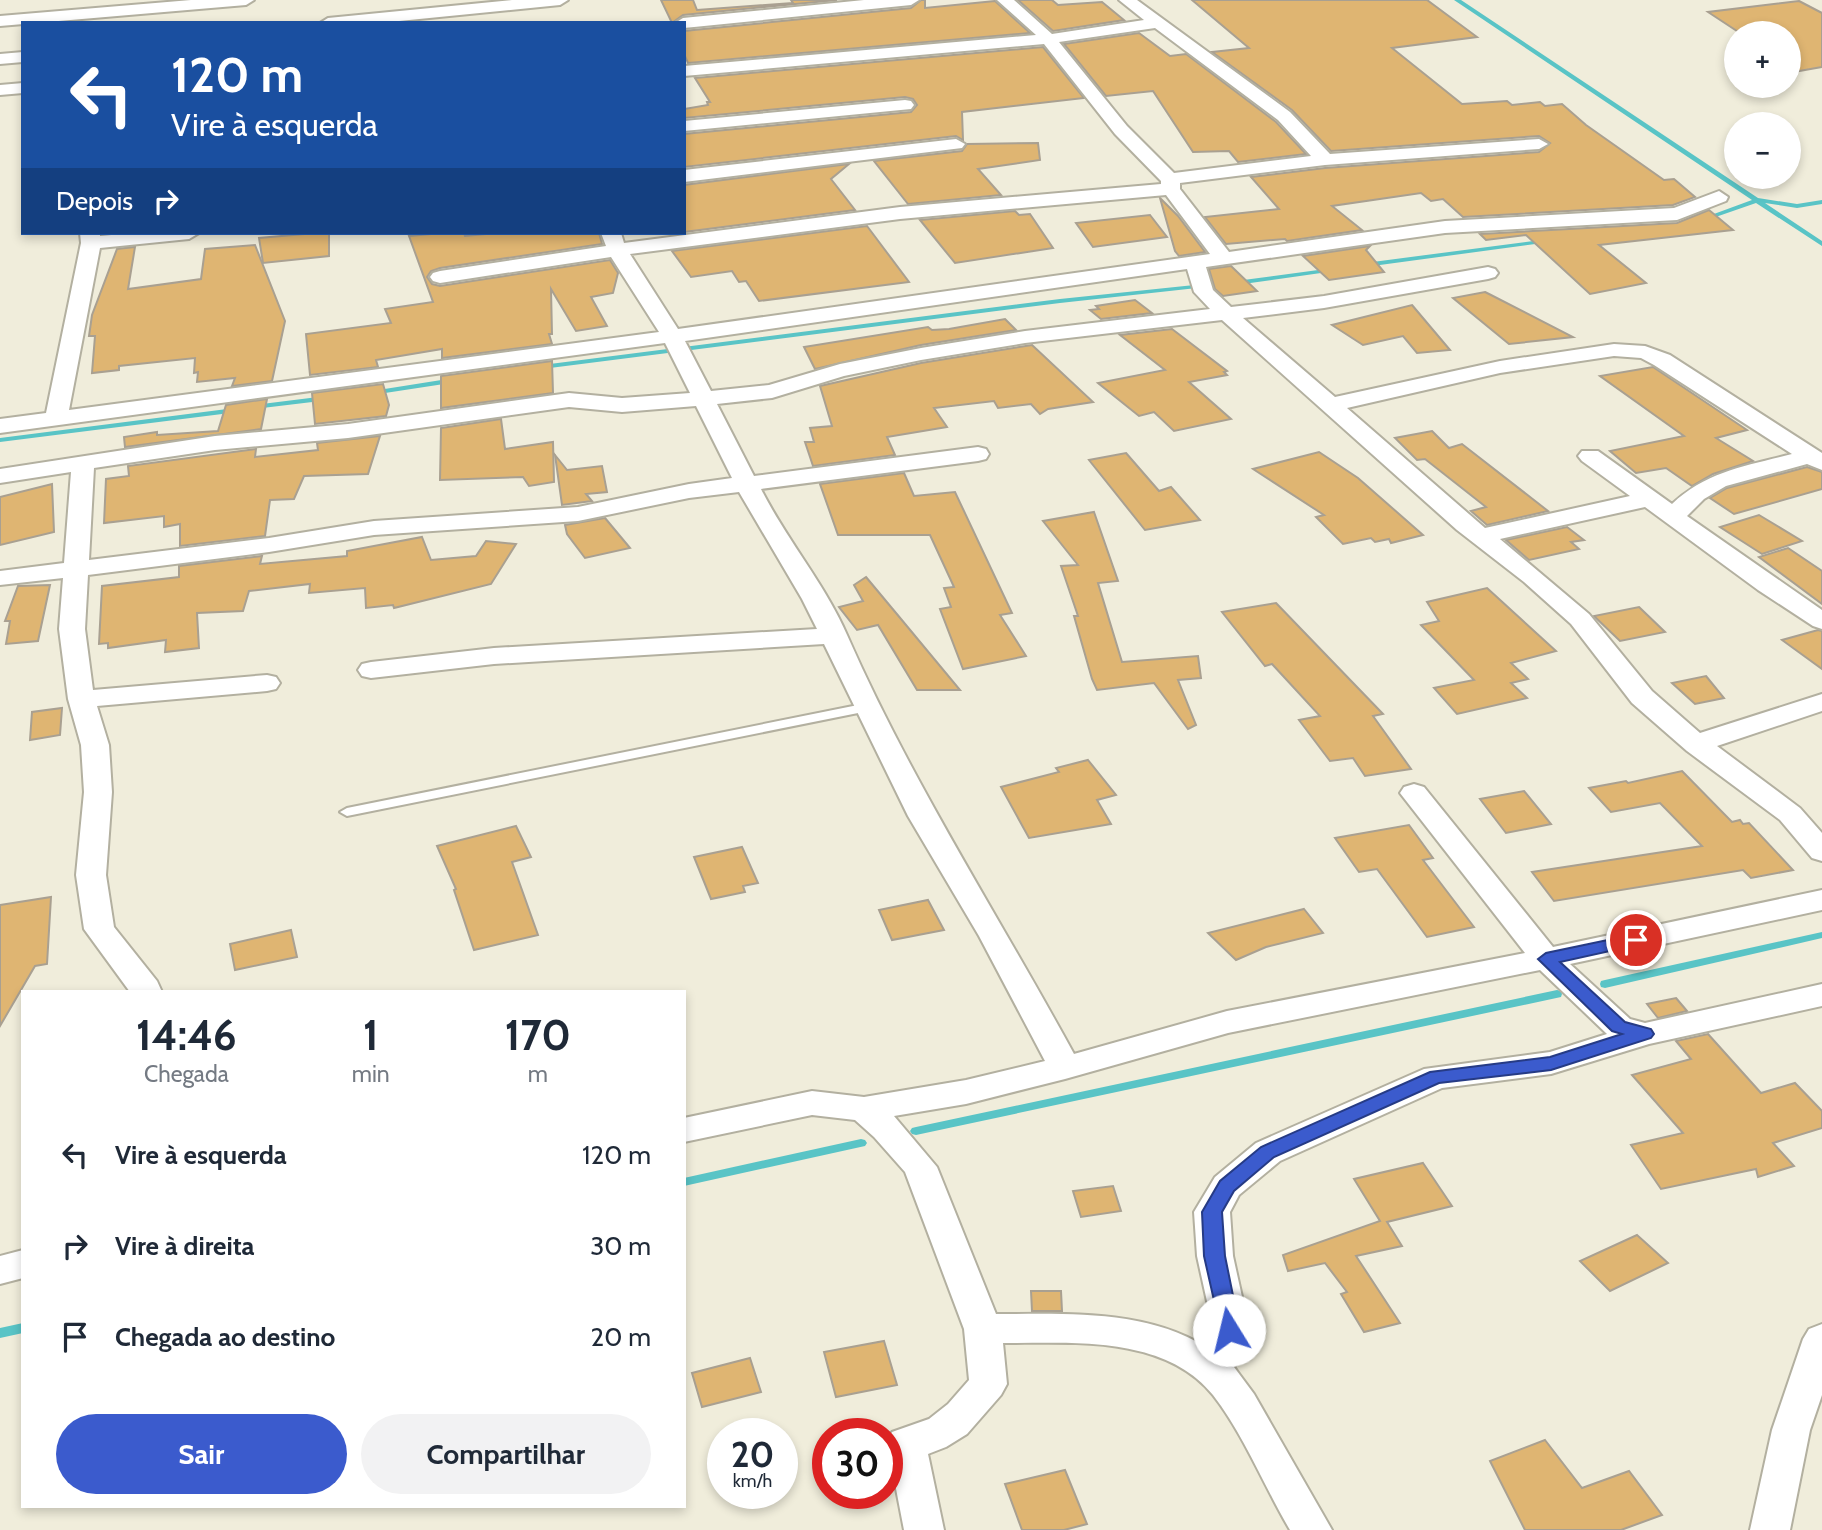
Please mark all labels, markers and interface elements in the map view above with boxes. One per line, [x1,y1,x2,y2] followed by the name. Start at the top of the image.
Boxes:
[1724,21,1801,189] map controls
[1724,21,1801,98] button: +
[171,45,303,104] text: 120 m
[56,49,147,140] icon: left
[171,105,378,144] text: Vire à esquerda
[1724,112,1801,189] button: −
[147,182,185,220] icon: right
[56,185,133,217] text: Depois
[1606,910,1666,970] pin
[1617,921,1655,959] icon: arrive
[136,1009,237,1061] text: 14:46
[363,1009,378,1061] text: 1
[505,1009,571,1061] text: 170
[144,1060,229,1088] text: Chegada
[352,1060,390,1088] text: min
[528,1060,548,1088] text: m
[56,1136,94,1174] icon: left
[115,1139,287,1171] text: Vire à esquerda
[582,1139,651,1171] text: 120 m
[56,1227,94,1265] icon: right
[115,1230,255,1262] text: Vire à direita
[590,1230,651,1262] text: 30 m
[1192,1293,1266,1367] position arrow
[56,1318,94,1356] icon: arrive
[115,1321,335,1353] text: Chegada ao destino
[591,1321,651,1353] text: 20 m
[56,1414,347,1494] button: Sair
[361,1414,651,1494] button: Compartilhar
[812,1418,903,1509] speed limit sign: 30
[731,1433,774,1476] text: 20
[733,1470,772,1492] text: km/h

